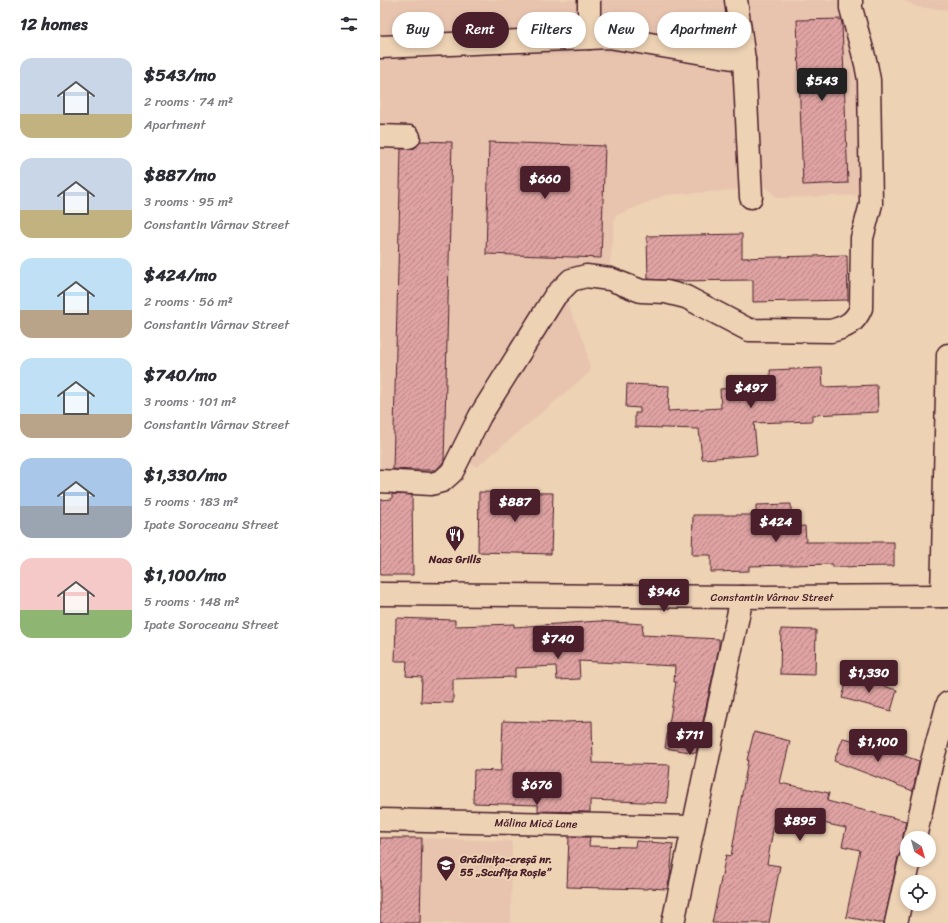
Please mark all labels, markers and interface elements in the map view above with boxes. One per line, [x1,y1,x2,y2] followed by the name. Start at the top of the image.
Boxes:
[20,9,88,39] text: 12 homes
[392,12,444,48] chip: Buy
[452,12,509,48] chip: Rent
[517,12,586,48] chip: Filters
[594,12,649,48] chip: New
[657,12,751,48] chip: Apartment
[338,13,360,35] icon: filters
[144,60,216,90] text: $543/mo
[798,68,846,102] pin: $543
[806,69,838,92] text: $543
[52,74,100,122] icon: home
[144,90,233,113] text: 2 rooms · 74 m²
[144,113,205,136] text: Apartment
[144,160,216,190] text: $887/mo
[521,166,569,200] pin: $660
[529,167,561,190] text: $660
[52,174,100,222] icon: home
[144,190,233,213] text: 3 rooms · 95 m²
[144,213,289,236] text: Constantin Vârnav Street
[144,260,217,290] text: $424/mo
[52,274,100,322] icon: home
[144,290,233,313] text: 2 rooms · 56 m²
[144,313,289,336] text: Constantin Vârnav Street
[144,360,217,390] text: $740/mo
[52,374,100,422] icon: home
[727,375,775,409] pin: $497
[735,376,767,399] text: $497
[144,390,236,413] text: 3 rooms · 101 m²
[144,413,289,436] text: Constantin Vârnav Street
[144,460,227,490] text: $1,330/mo
[52,474,100,522] icon: home
[491,489,539,523] pin: $887
[144,490,238,513] text: 5 rooms · 183 m²
[499,490,531,513] text: $887
[752,509,800,543] pin: $424
[760,510,792,533] text: $424
[144,513,279,536] text: Ipate Soroceanu Street
[444,524,466,552] restaurant icon: Naas Grills
[428,550,482,569] place label: Naas Grills
[144,560,226,590] text: $1,100/mo
[52,574,100,622] icon: home
[640,579,688,613] pin: $946
[648,580,680,603] text: $946
[711,588,834,607] street label: Constantin Vârnav Street
[144,590,239,613] text: 5 rooms · 148 m²
[144,613,279,636] text: Ipate Soroceanu Street
[534,626,582,660] pin: $740
[542,627,574,650] text: $740
[836,660,902,694] pin: $1,330
[849,661,889,684] text: $1,330
[666,722,714,756] pin: $711
[676,723,704,746] text: $711
[845,729,911,763] pin: $1,100
[858,730,898,753] text: $1,100
[513,772,561,806] pin: $676
[522,773,552,796] text: $676
[776,808,824,842] pin: $895
[784,809,816,832] text: $895
[494,813,578,834] street label: Mălina Mică Lane
[900,831,936,867] north arrow
[900,831,936,911] map controls
[459,850,552,882] place label: Grădinița-creșă nr. 55 „Scufița Roșie”
[435,854,457,882] school or university icon: Grădinița-creșă nr. 55 „Scufița Roșie”
[900,875,936,911] button: locate

